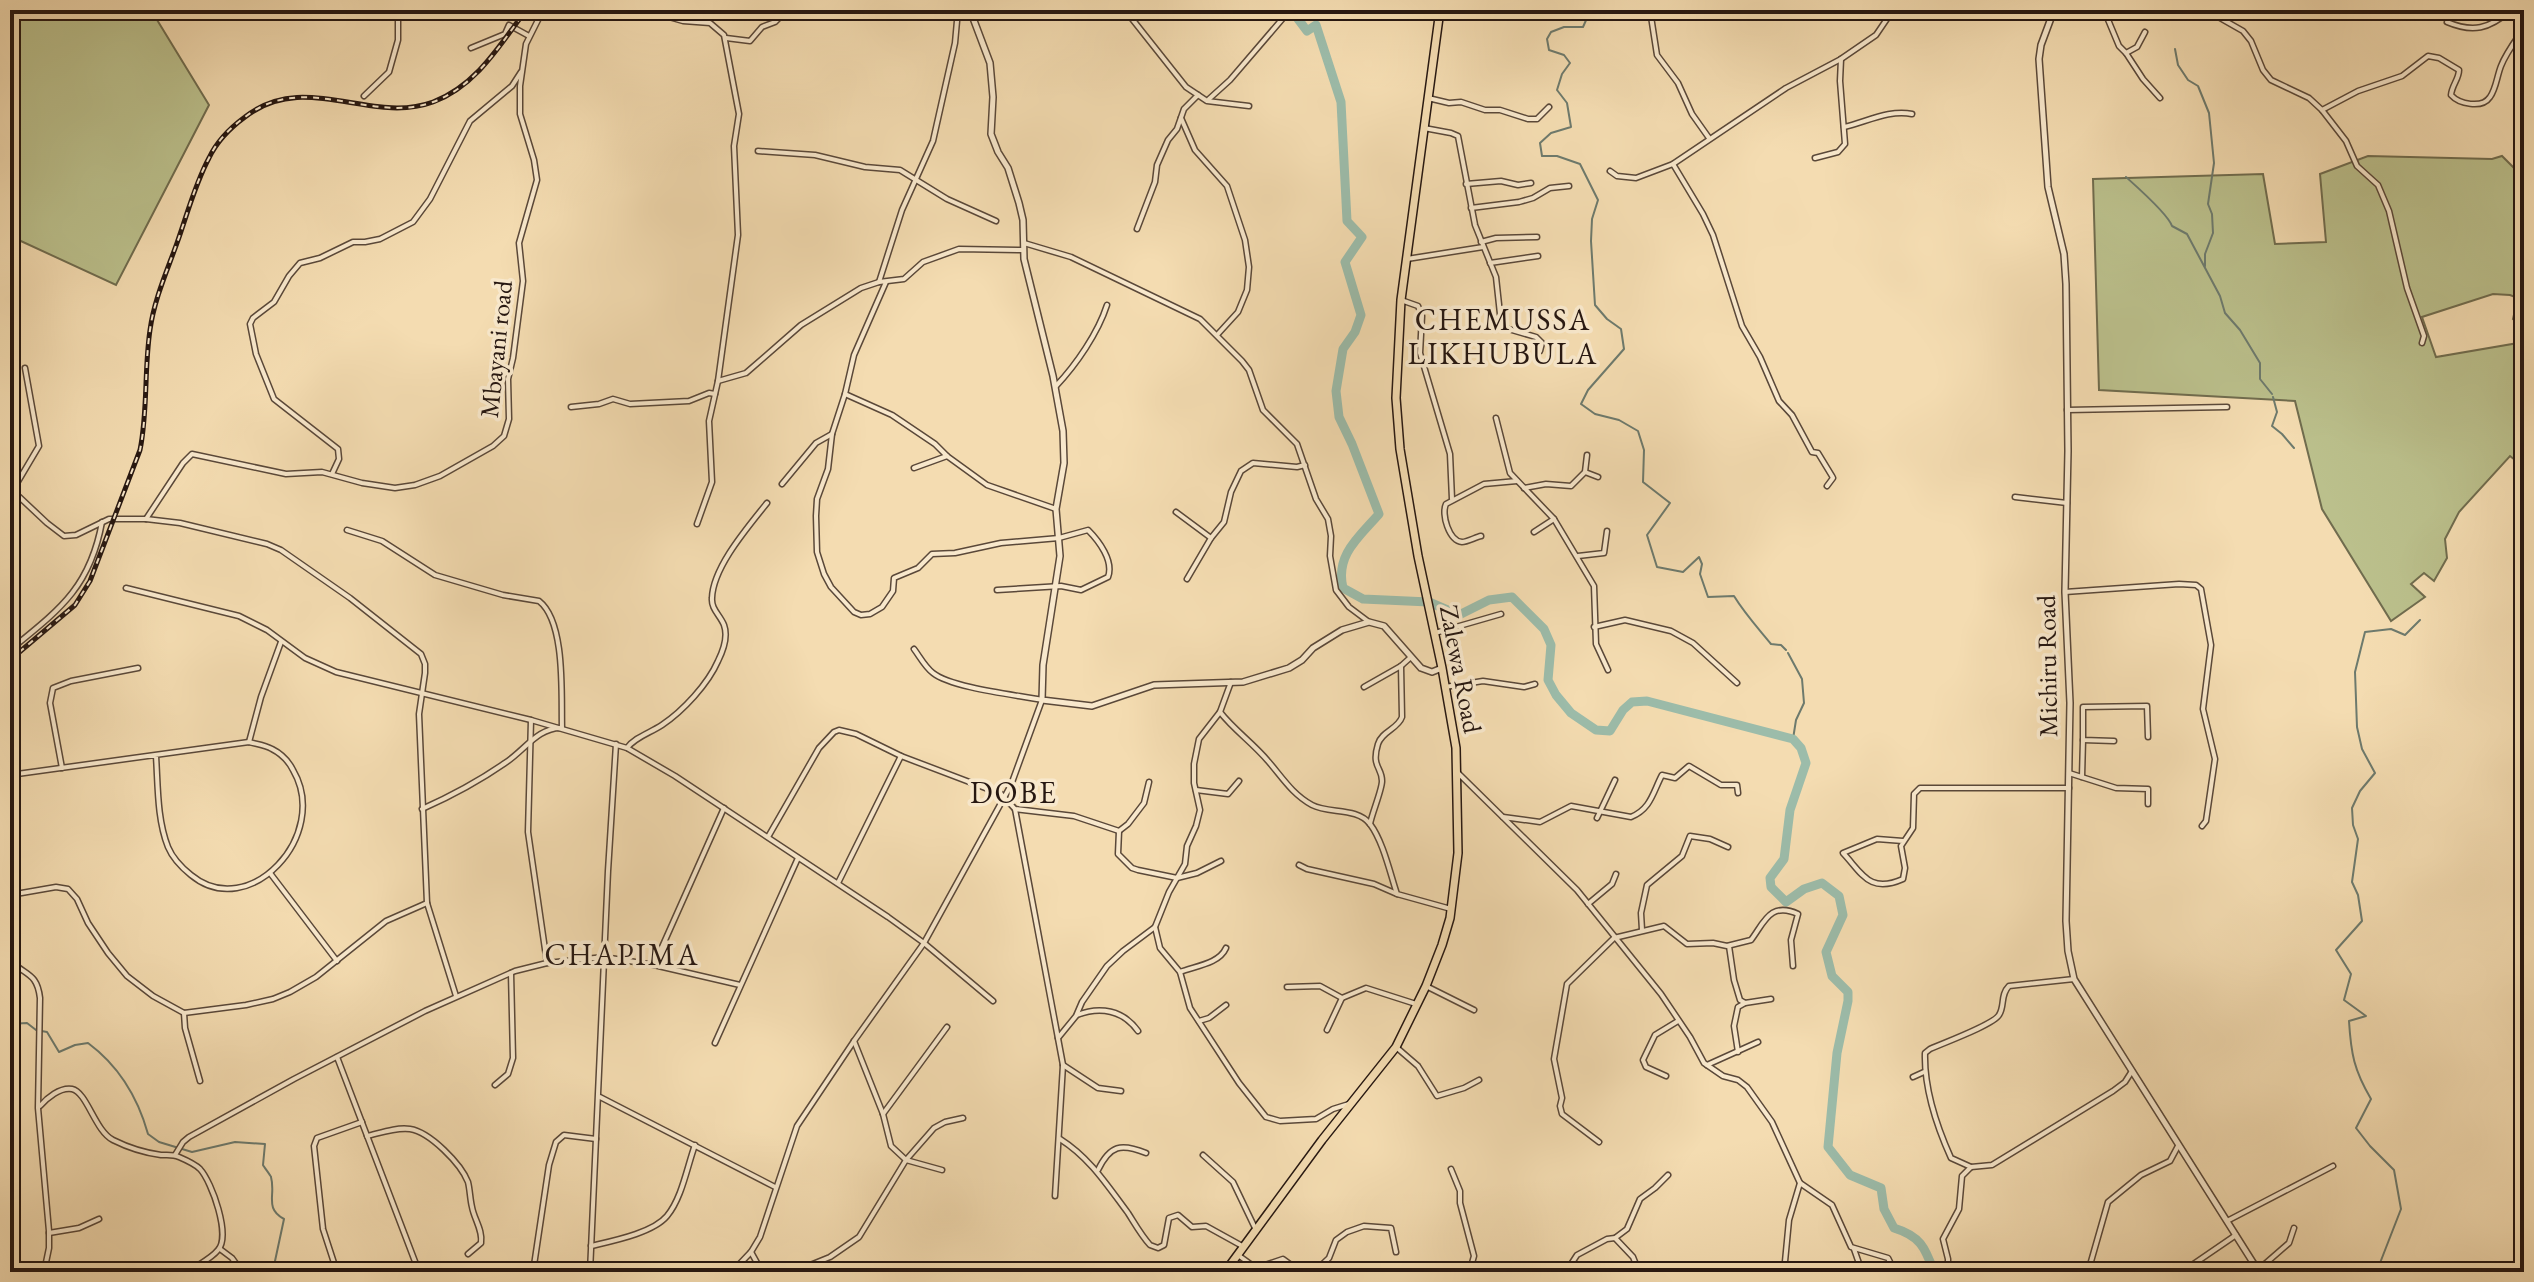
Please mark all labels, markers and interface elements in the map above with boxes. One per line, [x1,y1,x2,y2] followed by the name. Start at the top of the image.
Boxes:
[472,278,520,419] street label: Mbayani road
[1408,300,1598,373] district label: CHEMUSSA LIKHUBULA
[2029,594,2065,737] street label: Michiru Road
[1432,602,1490,737] street label: Zalewa Road
[970,773,1058,812] district label: DOBE
[545,935,699,974] district label: CHAPIMA

